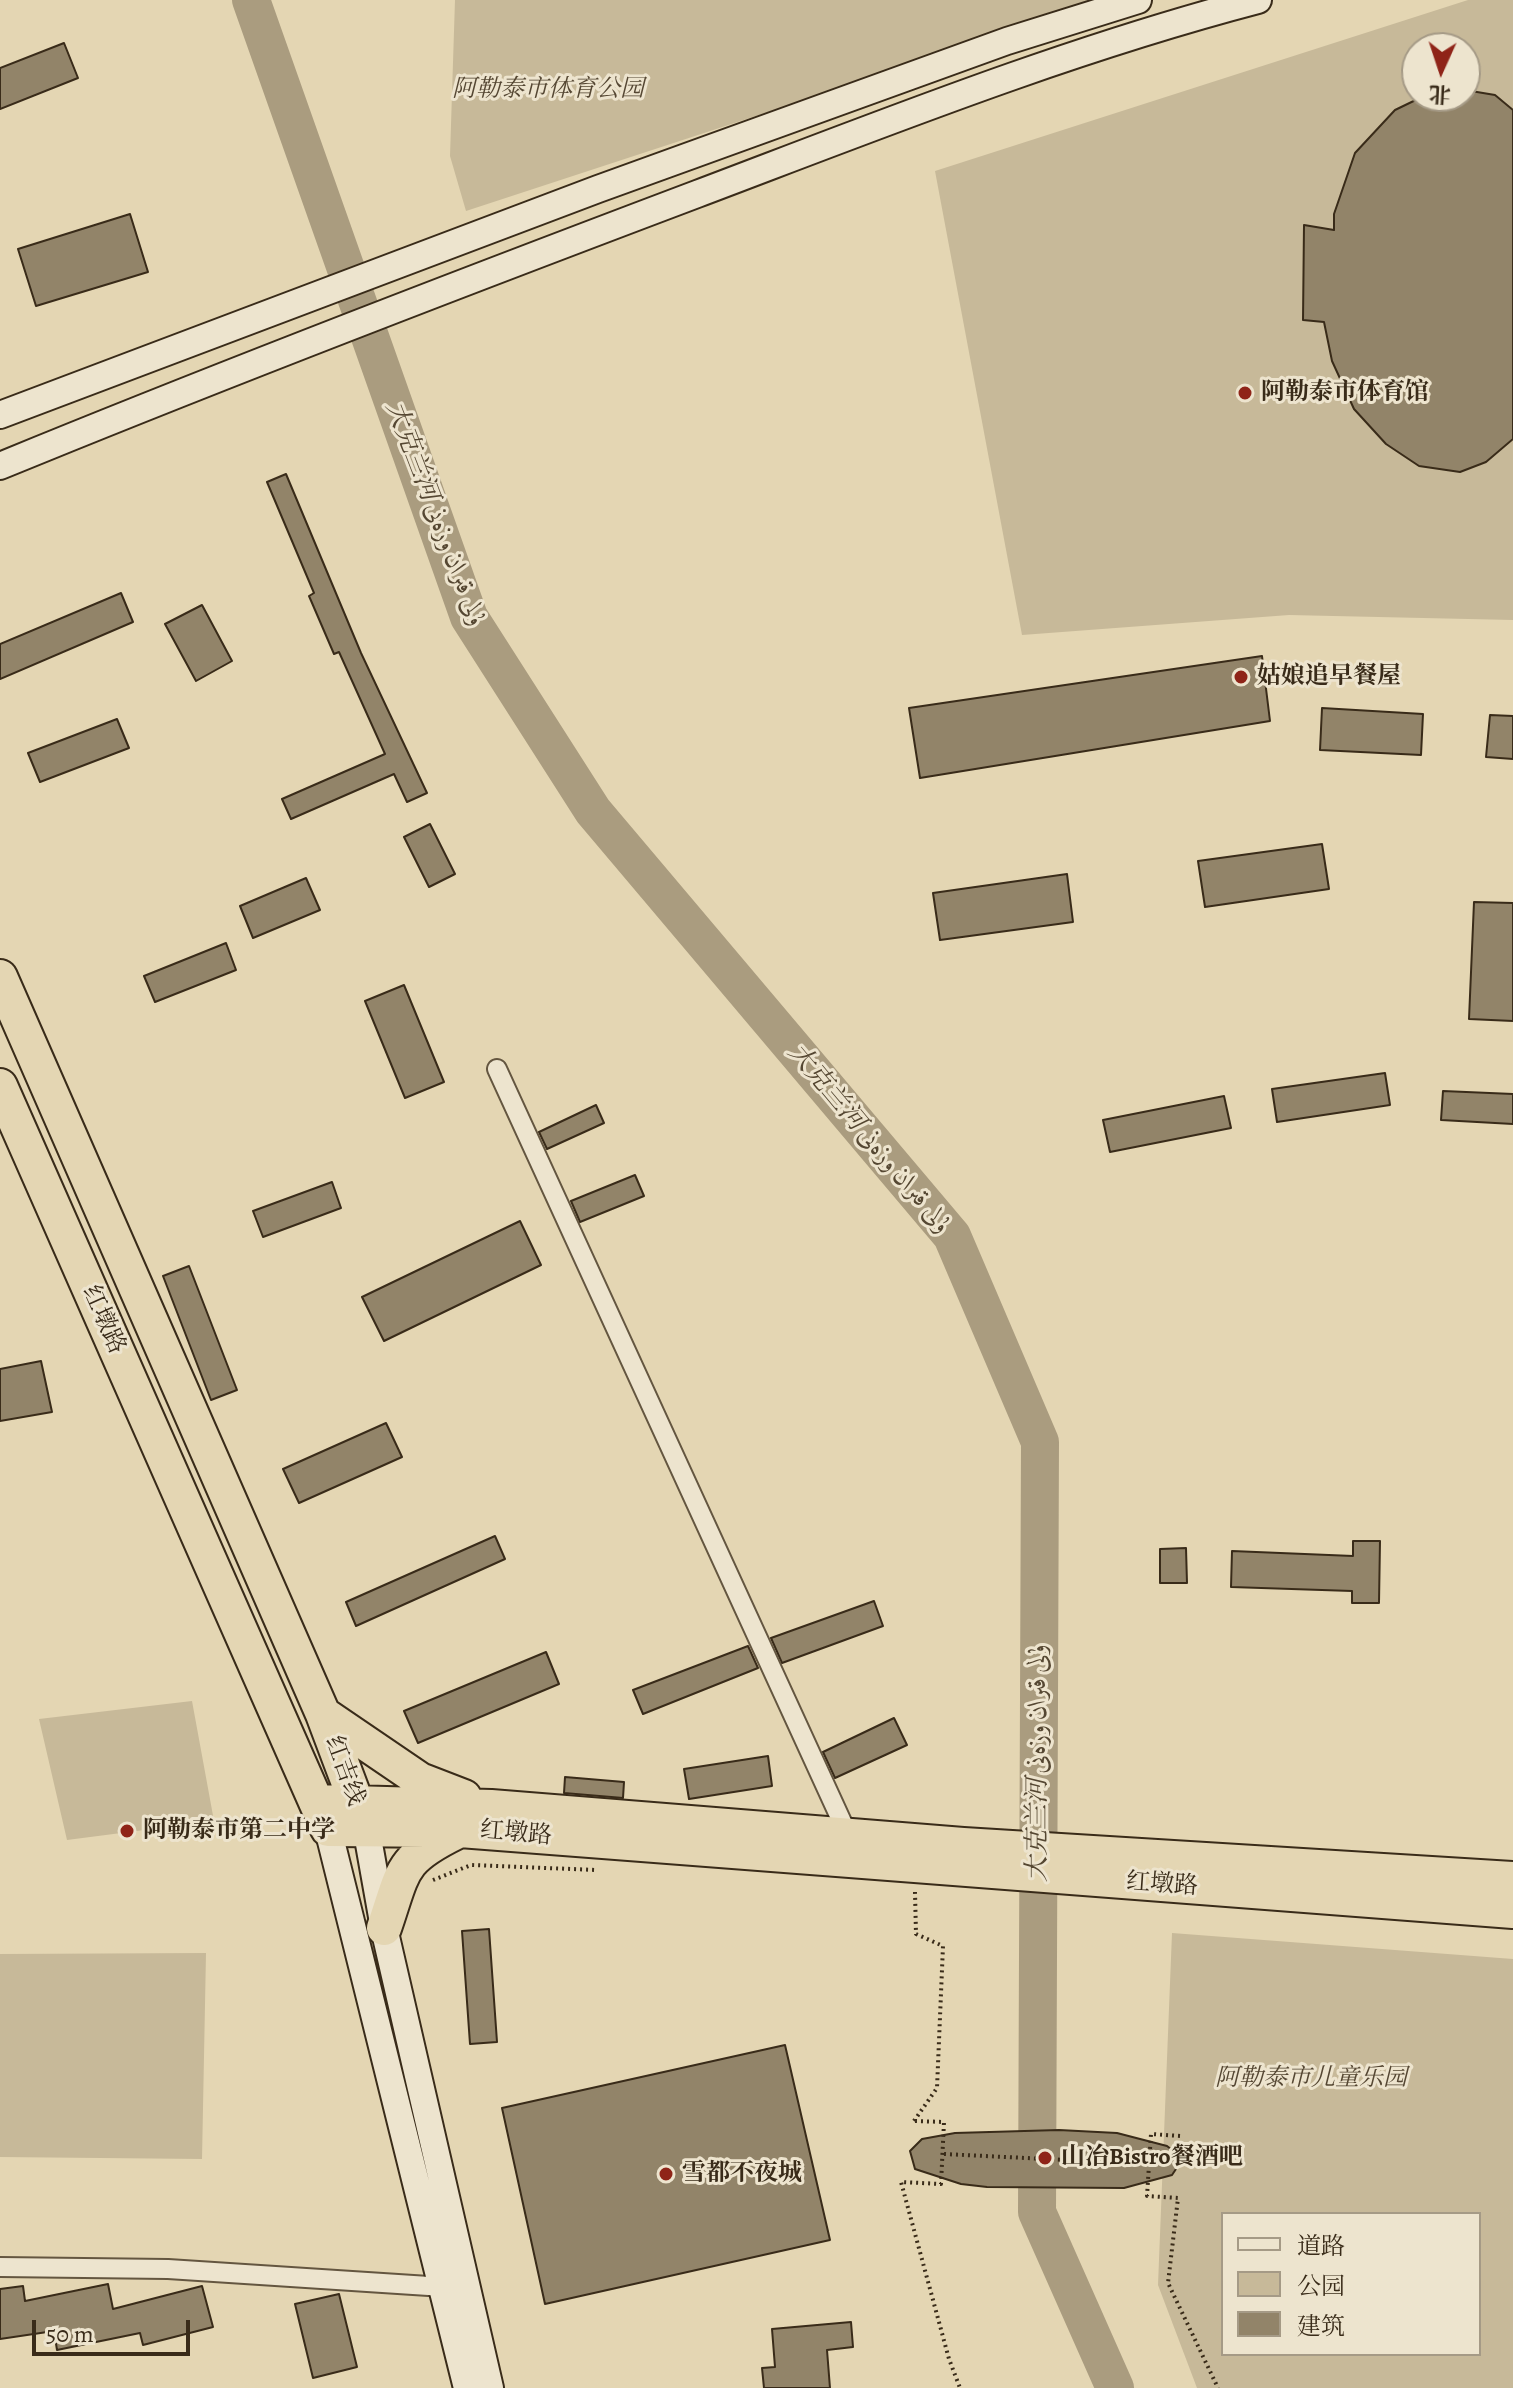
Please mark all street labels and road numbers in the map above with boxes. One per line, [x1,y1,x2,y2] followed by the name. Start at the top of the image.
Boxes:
[75,1281,131,1359] street label: 红墩路
[318,1732,370,1810] street label: 红吉线
[479,1817,553,1851] street label: 红墩路
[1125,1868,1199,1902] street label: 红墩路

